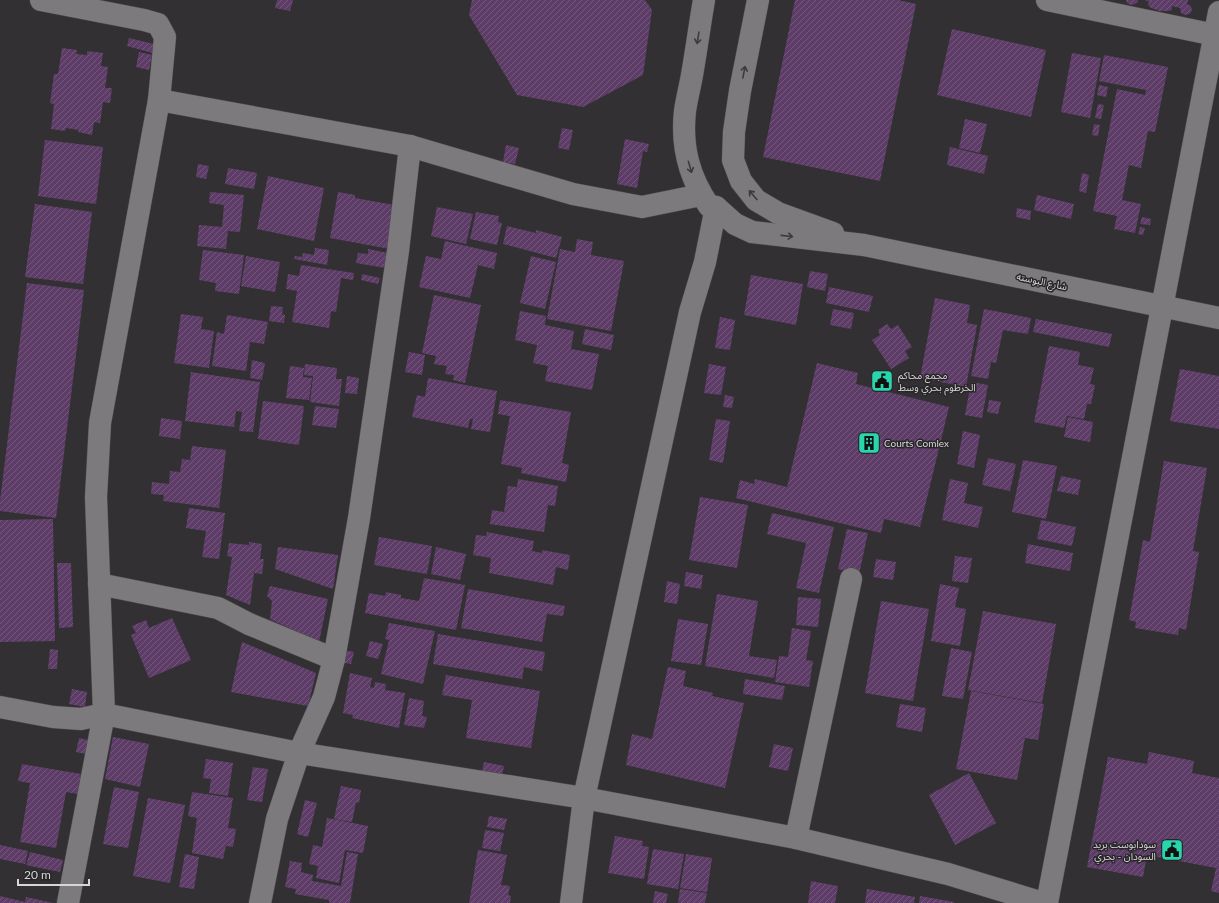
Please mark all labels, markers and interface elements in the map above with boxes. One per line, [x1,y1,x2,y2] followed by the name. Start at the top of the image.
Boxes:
[694,32,702,45] one-way arrow
[740,66,748,79] one-way arrow
[687,160,694,173] one-way arrow
[748,190,757,201] one-way arrow
[780,232,793,240] one-way arrow
[1015,270,1069,294] street label: شارع البوسته
[869,368,895,394] public building icon: مجمع محاكم الخرطوم بحري وسط
[898,369,976,396] place label: مجمع محاكم الخرطوم بحري وسط
[856,430,882,456] building icon: Courts Comlex
[884,437,949,449] place label: Courts Comlex
[1159,837,1185,863] public building icon: سودابوست بريد السودان - بحري
[1093,838,1156,864] place label: سودابوست بريد السودان - بحري
[18,861,89,887] scale bar
[24,867,51,882] text: 20 m

